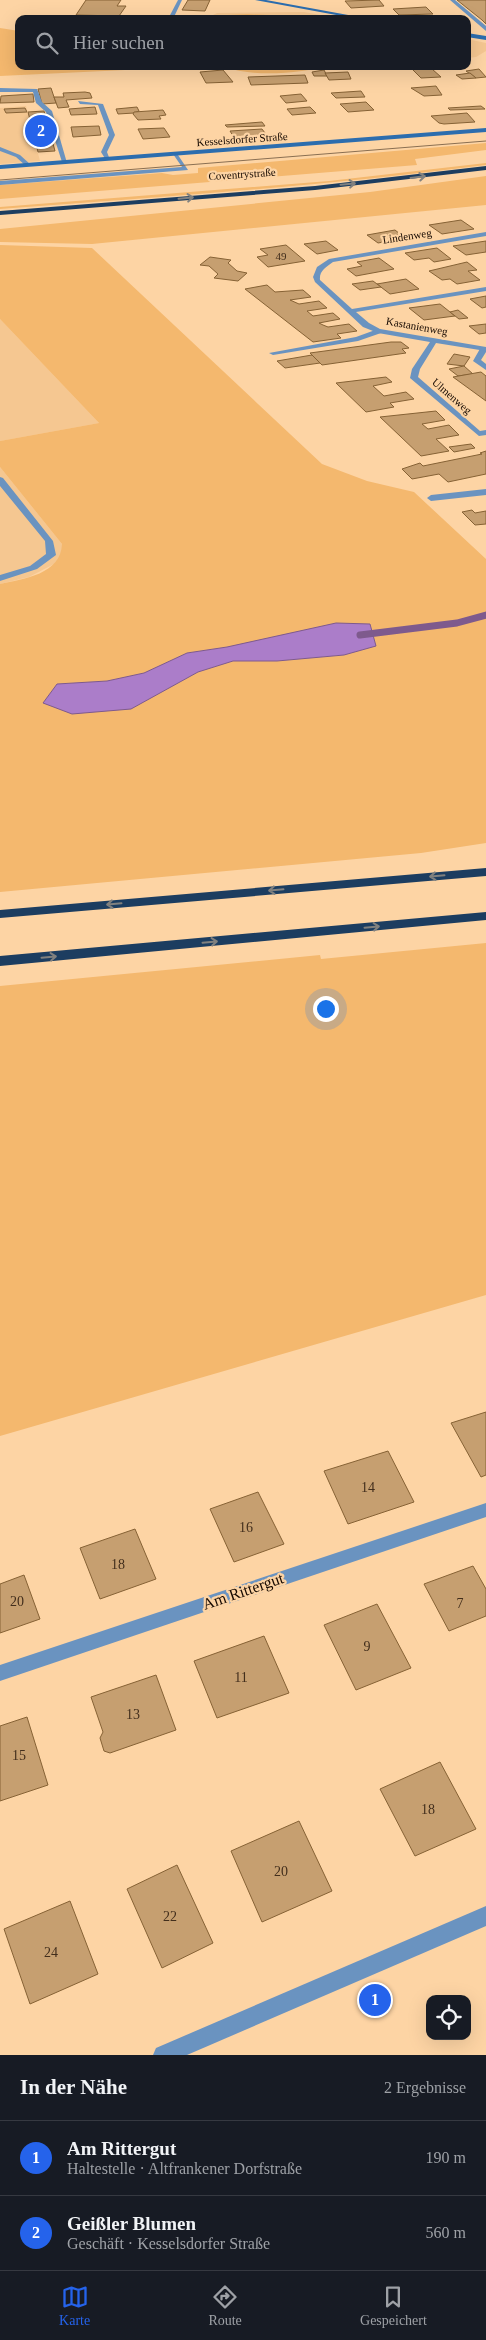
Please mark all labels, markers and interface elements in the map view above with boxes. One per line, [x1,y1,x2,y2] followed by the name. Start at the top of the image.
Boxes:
[15,15,471,70] search box
[33,29,61,57] icon: search
[73,32,164,53] text: Hier suchen
[25,112,57,150] pin: 2
[196,130,288,148] street label: Kesselsdorfer Straße
[208,166,276,182] street label: Coventrystraße
[410,172,426,182] one-way arrow
[339,180,355,189] one-way arrow
[177,194,193,203] one-way arrow
[382,226,433,246] street label: Lindenweg
[276,250,287,262] house number: 49
[385,315,449,337] street label: Kastanienweg
[430,376,475,417] street label: Ulmenweg
[430,871,446,881] one-way arrow
[268,885,284,895] one-way arrow
[106,899,122,909] one-way arrow
[364,922,380,932] one-way arrow
[202,937,218,947] one-way arrow
[40,952,56,961] one-way arrow
[313,996,339,1022] your location
[361,1480,375,1495] house number: 14
[239,1520,253,1535] house number: 16
[111,1557,125,1572] house number: 18
[200,1569,287,1614] street label: Am Rittergut
[10,1594,24,1609] house number: 20
[457,1596,464,1611] house number: 7
[364,1639,371,1654] house number: 9
[234,1670,248,1685] house number: 11
[126,1707,140,1722] house number: 13
[12,1748,26,1763] house number: 15
[421,1802,435,1817] house number: 18
[274,1864,288,1879] house number: 20
[163,1909,177,1924] house number: 22
[44,1945,58,1960] house number: 24
[359,1981,391,2019] pin: 1
[426,1995,471,2040] map controls
[426,1995,471,2040] button: locate
[20,2075,127,2099] text: In der Nähe
[384,2079,466,2096] text: 2 Ergebnisse
[67,2138,176,2159] text: Am Rittergut
[32,2149,40,2166] text: 1
[426,2149,466,2166] text: 190 m
[67,2160,302,2177] text: Haltestelle · Altfrankener Dorfstraße
[67,2213,196,2234] text: Geißler Blumen
[32,2224,40,2241] text: 2
[426,2224,466,2241] text: 560 m
[67,2235,270,2252] text: Geschäft · Kesselsdorfer Straße
[59,2283,90,2329] tab: Karte
[208,2283,242,2329] tab: Route
[360,2283,427,2329] tab: Gespeichert

